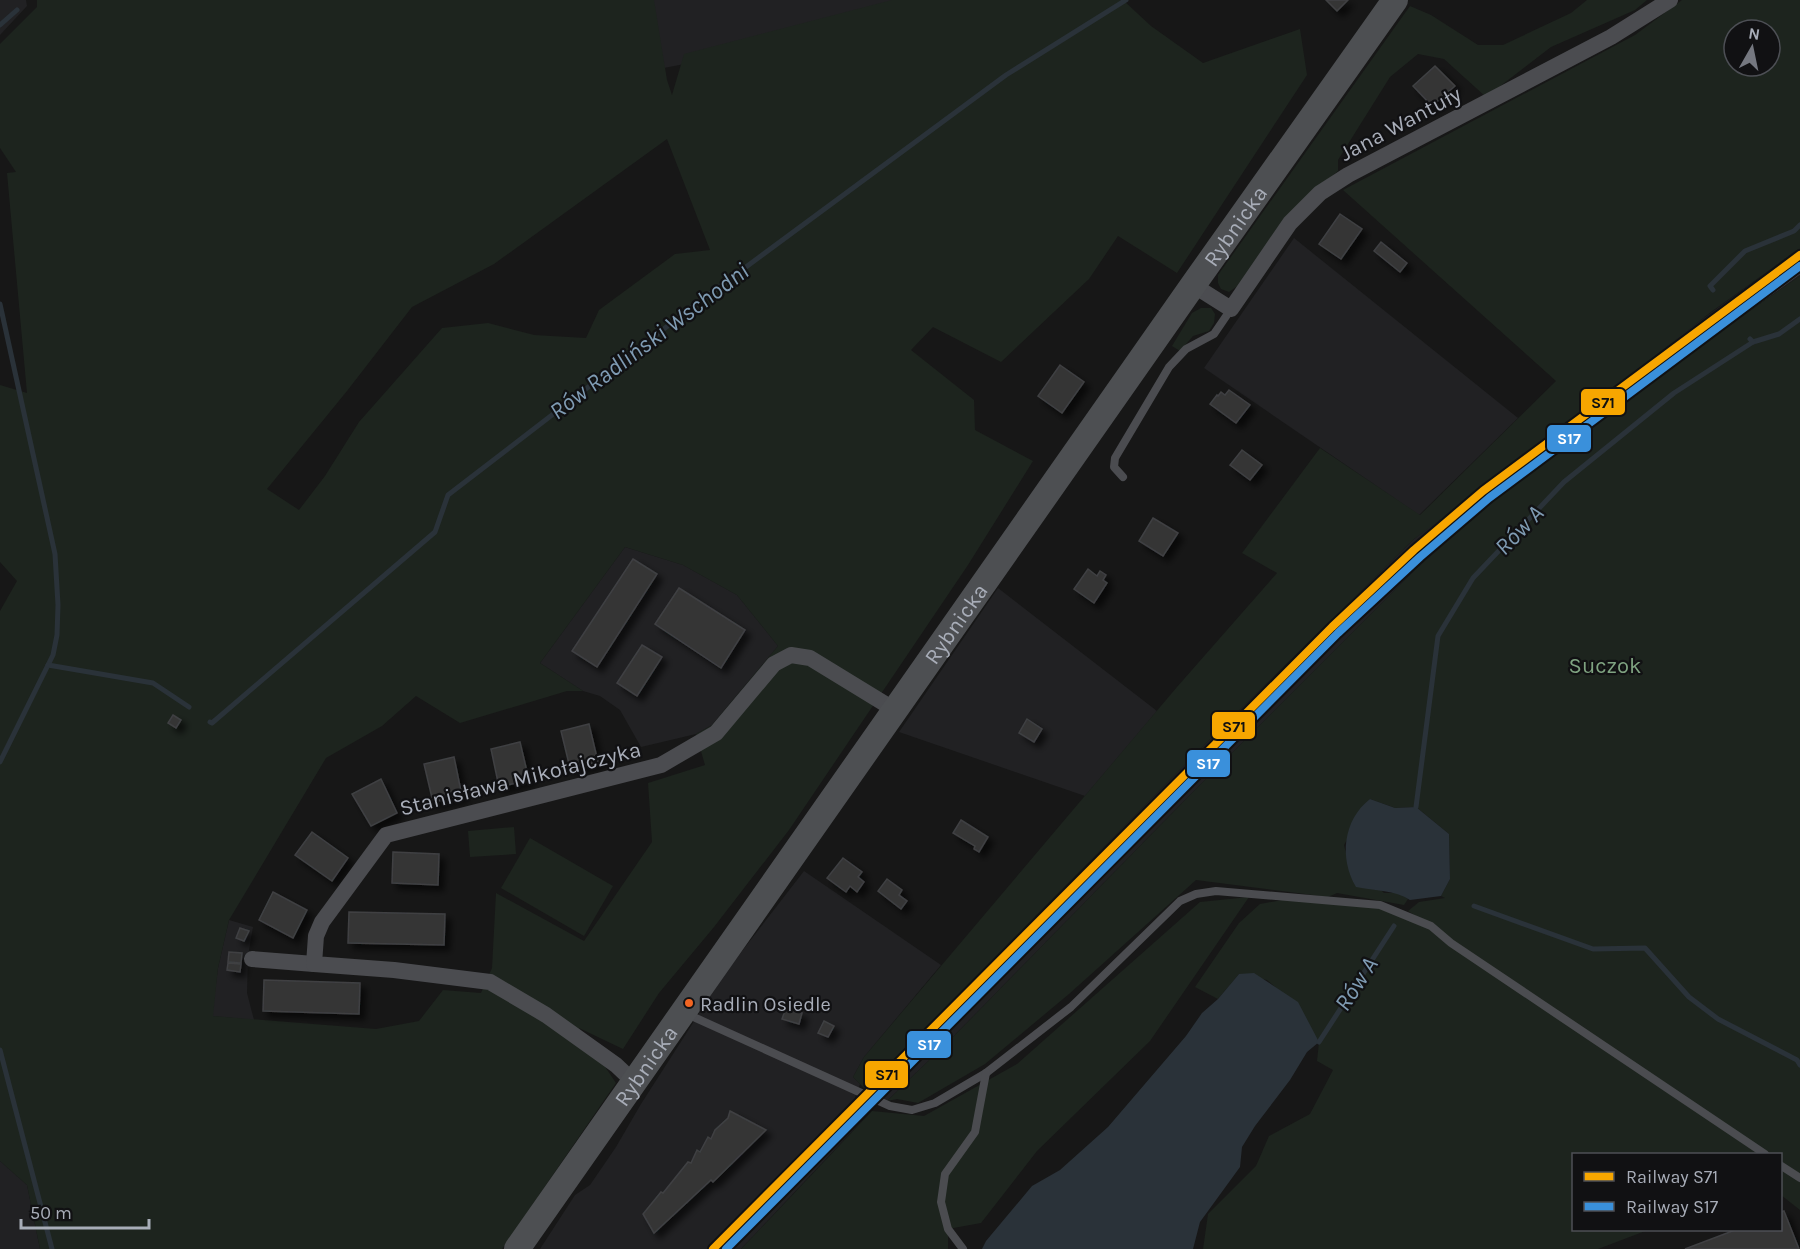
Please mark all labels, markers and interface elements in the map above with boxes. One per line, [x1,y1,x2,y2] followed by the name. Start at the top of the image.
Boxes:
[1722,18,1782,78] north arrow
[1747,23,1761,44] text: N
[1335,81,1466,167] street label: Jana Wantuły
[1198,181,1273,272] street label: Rybnicka
[544,257,754,425] water label: Rów Radliński Wschodni
[1580,388,1626,416] line badge: S71
[1591,393,1615,412] text: S71
[1546,424,1592,453] line badge: S17
[1557,429,1581,448] text: S17
[1489,499,1549,561] water label: Rów A
[919,579,994,669] street label: Rybnicka
[1569,653,1641,679] park label: Suczok
[1211,711,1256,740] line badge: S71
[1222,717,1246,736] text: S71
[397,736,644,822] street label: Stanisława Mikołajczyka
[1186,749,1231,778] line badge: S17
[1196,754,1220,773] text: S17
[1328,952,1384,1016] water label: Rów A
[700,993,831,1016] place label: Radlin Osiedle
[683,997,695,1009] marker: Radlin Osiedle
[609,1021,684,1112] street label: Rybnicka
[906,1030,952,1059] line badge: S17
[917,1035,941,1054] text: S17
[864,1060,909,1089] line badge: S71
[875,1065,899,1084] text: S71
[1572,1153,1782,1231] legend
[1626,1166,1718,1188] text: Railway S71
[21,1192,148,1230] scale bar
[1626,1196,1719,1218] text: Railway S17
[30,1202,72,1224] text: 50 m

